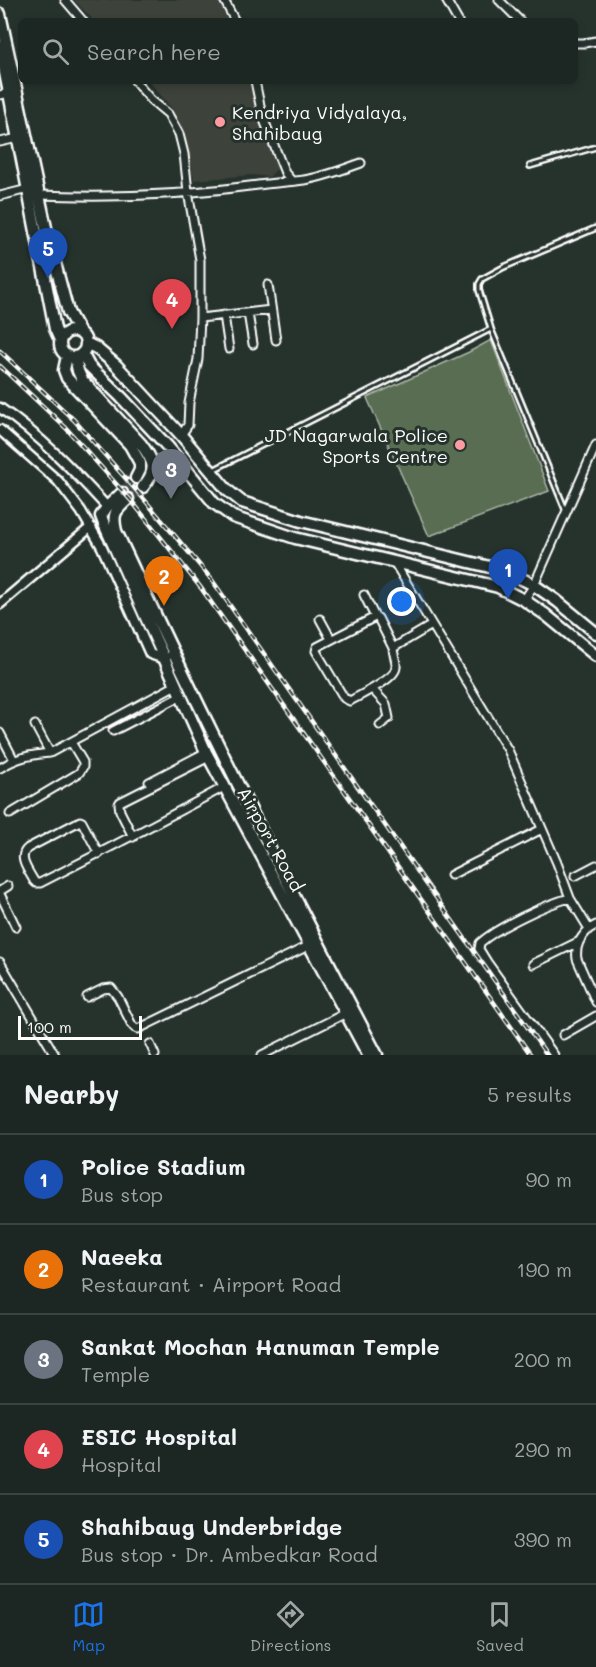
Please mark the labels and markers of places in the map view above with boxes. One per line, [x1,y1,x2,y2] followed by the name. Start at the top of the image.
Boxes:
[232,100,407,145] place label: Kendriya Vidyalaya, Shahibaug
[213,115,227,129] marker: Kendriya Vidyalaya, Shahibaug
[28,228,68,278] pin: 5
[152,280,192,329] pin: 4
[265,423,448,468] place label: JD Nagarwala Police Sports Centre
[453,438,467,452] marker: JD Nagarwala Police Sports Centre
[152,450,190,499] pin: 3
[488,550,528,599] pin: 1
[144,556,184,606] pin: 2

